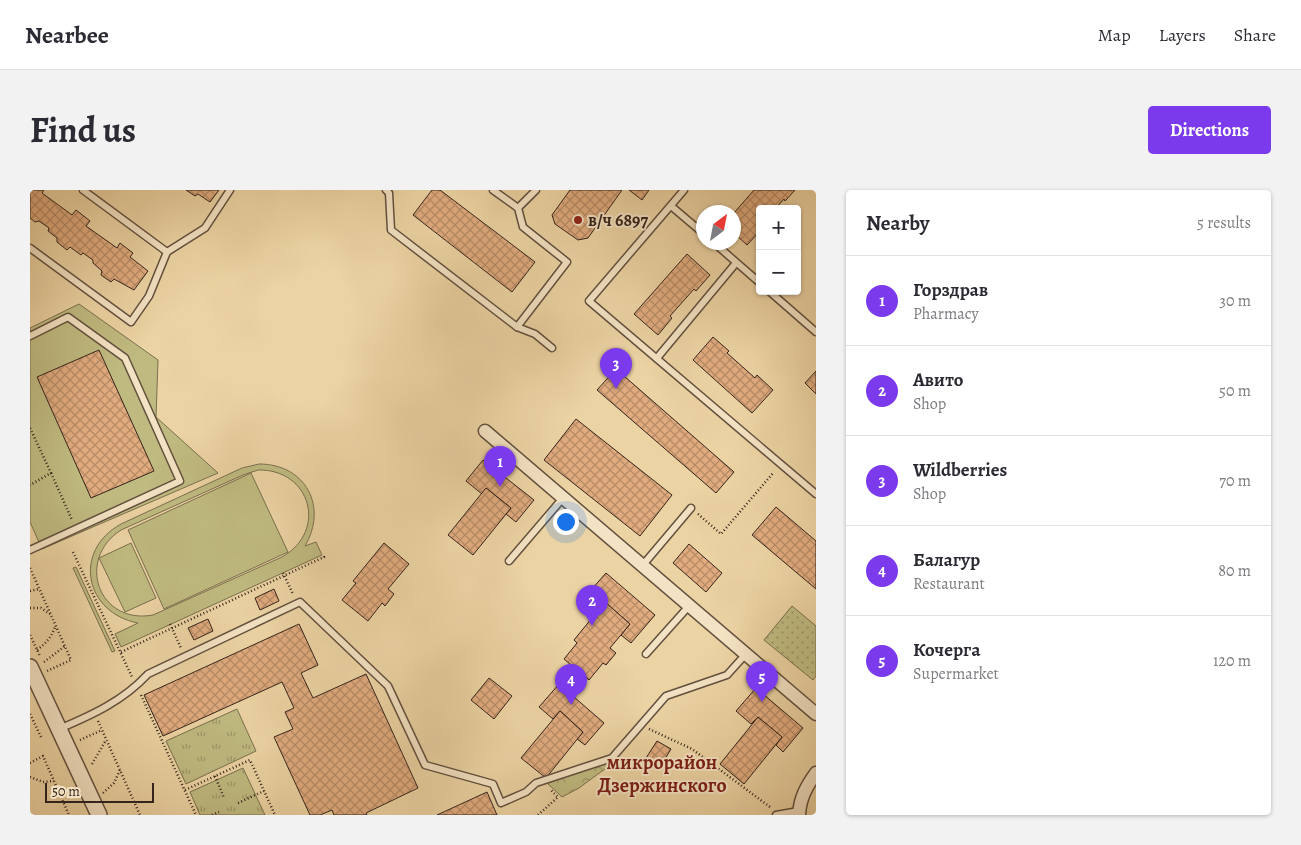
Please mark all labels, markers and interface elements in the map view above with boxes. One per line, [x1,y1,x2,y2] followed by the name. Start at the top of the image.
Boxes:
[25,19,109,51] text: Nearbee
[1098,23,1131,47] text: Map
[1159,23,1206,47] text: Layers
[1234,23,1276,47] text: Share
[30,106,136,154] text: Find us
[1148,106,1271,154] button: Directions
[696,205,741,250] north arrow
[756,205,801,295] map controls
[756,205,801,250] button: +
[588,208,648,232] place label: в/ч 6897
[866,209,929,237] text: Nearby
[1197,212,1251,234] text: 5 results
[572,214,584,226] marker: в/ч 6897
[756,250,801,295] button: −
[913,277,988,303] text: Горздрав
[879,290,885,312] text: 1
[1219,290,1251,312] text: 30 m
[913,303,979,325] text: Pharmacy
[600,348,632,389] pin: 3
[913,367,963,393] text: Авито
[878,380,886,402] text: 2
[1219,380,1251,402] text: 50 m
[913,393,946,415] text: Shop
[484,446,516,487] pin: 1
[913,457,1007,483] text: Wildberries
[879,470,885,492] text: 3
[1219,470,1251,492] text: 70 m
[913,483,946,505] text: Shop
[553,509,579,535] your location
[913,547,980,573] text: Балагур
[878,560,886,582] text: 4
[1218,560,1251,582] text: 80 m
[913,573,985,595] text: Restaurant
[576,585,608,626] pin: 2
[913,637,980,663] text: Кочерга
[879,650,885,672] text: 5
[1213,650,1251,672] text: 120 m
[746,661,778,702] pin: 5
[913,663,999,685] text: Supermarket
[555,664,587,705] pin: 4
[597,749,727,799] district label: микрорайон Дзержинского
[45,780,154,803] scale bar
[52,782,80,801] text: 50 m

